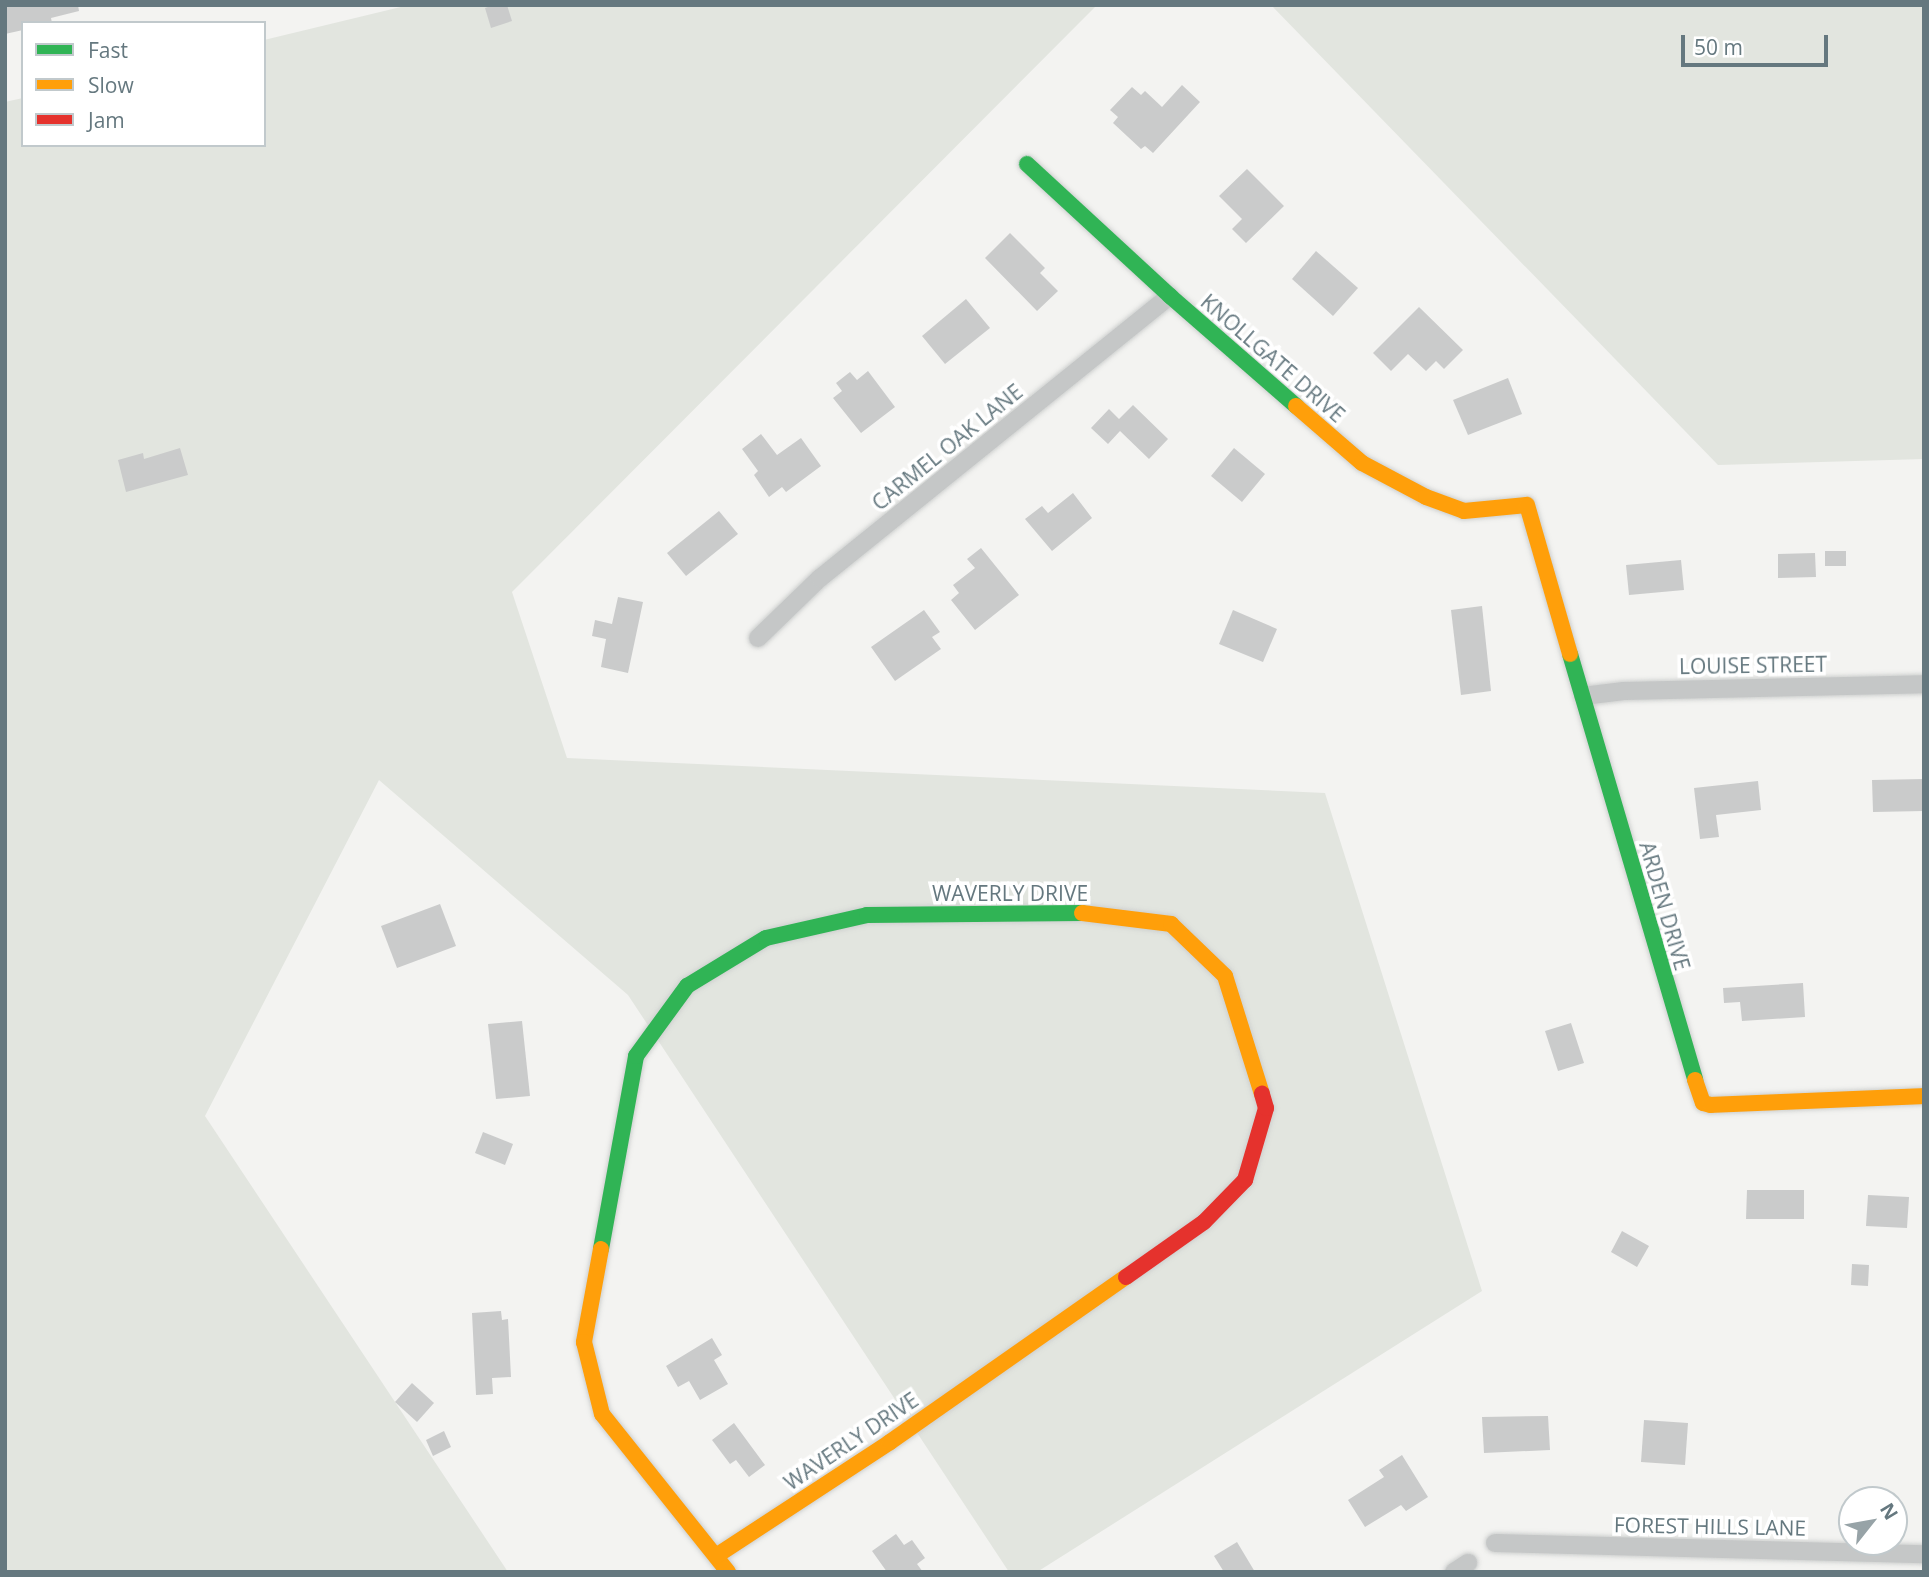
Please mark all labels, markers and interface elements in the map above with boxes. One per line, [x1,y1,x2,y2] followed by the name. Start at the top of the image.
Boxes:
[21,21,266,147] legend
[1684,21,1831,65] scale bar
[1694,33,1743,61] text: 50 m
[88,36,128,64] text: Fast
[88,71,134,99] text: Slow
[88,106,125,134] text: Jam
[1196,289,1350,427] street label: KNOLLGATE DRIVE
[867,379,1027,515] street label: CARMEL OAK LANE
[1679,651,1827,679] street label: LOUISE STREET
[1635,839,1695,973] street label: ARDEN DRIVE
[932,880,1088,906] street label: WAVERLY DRIVE
[779,1387,923,1495] street label: WAVERLY DRIVE
[1838,1486,1908,1556] north arrow
[1874,1498,1904,1525] text: N
[1614,1512,1806,1540] street label: FOREST HILLS LANE

